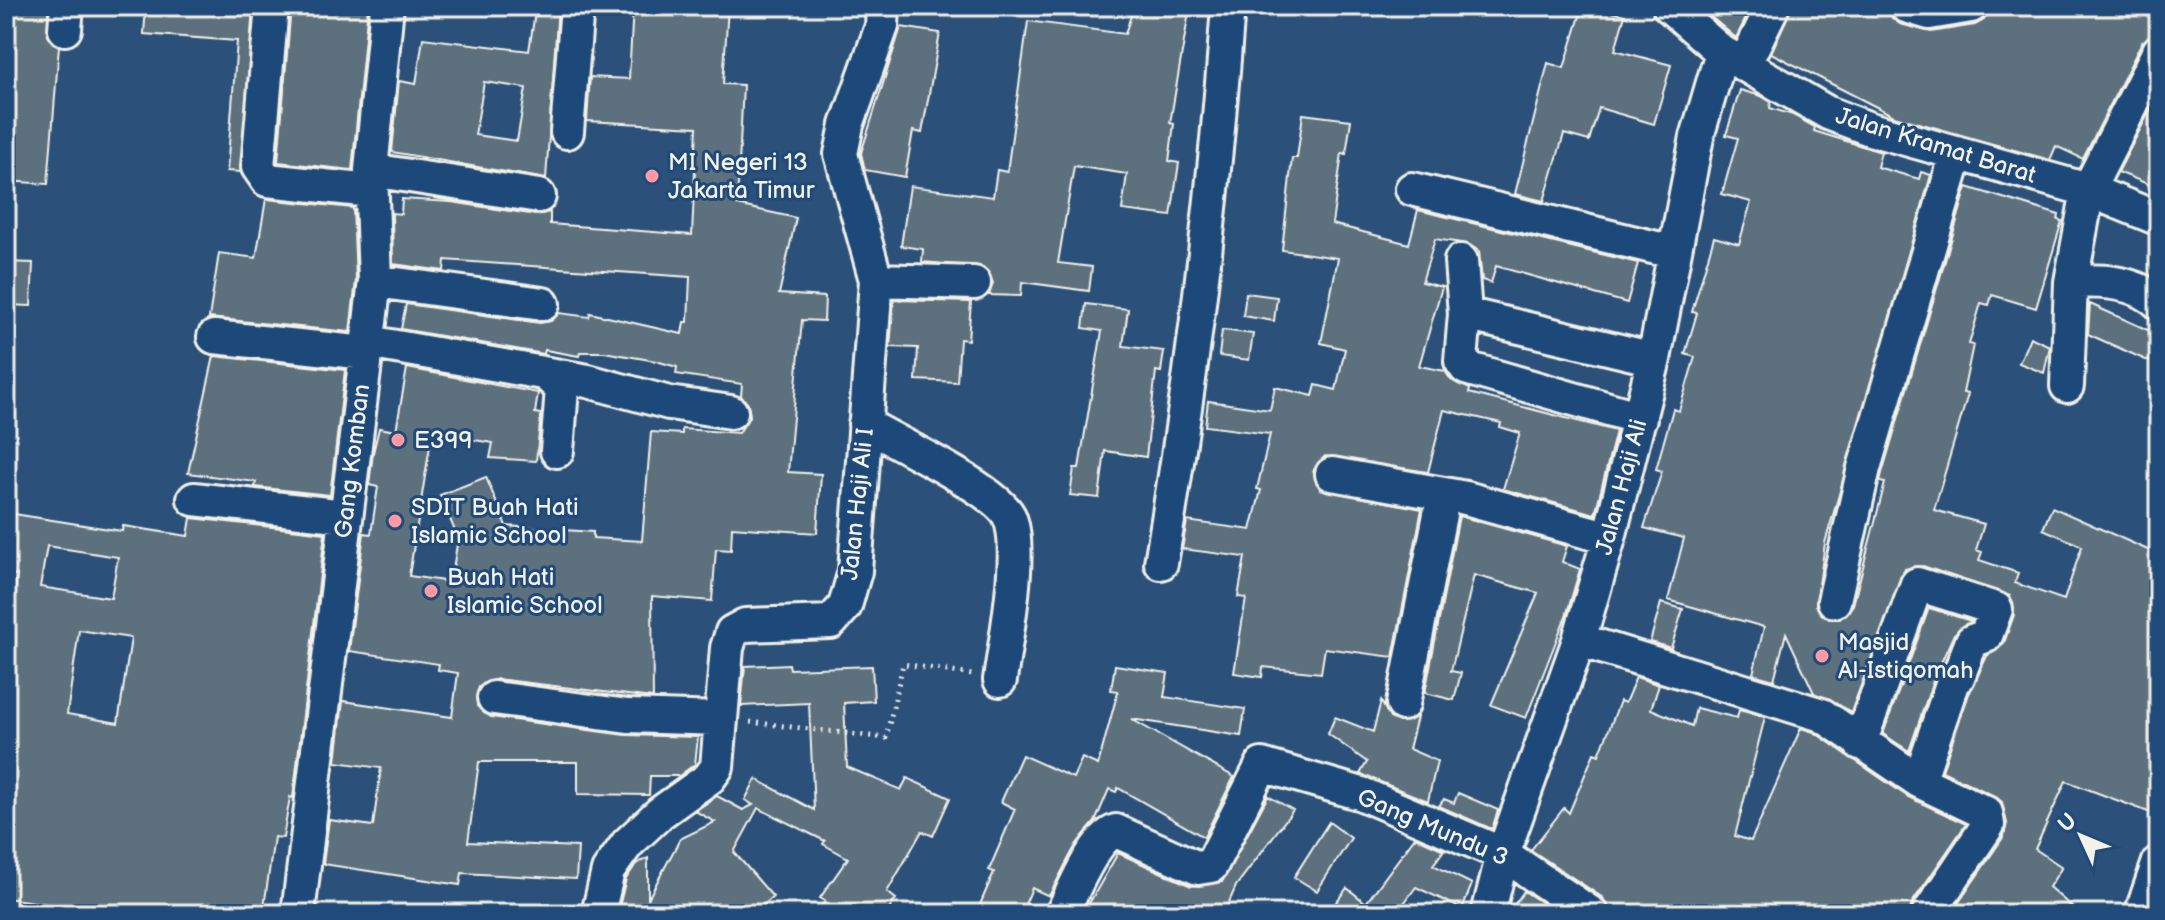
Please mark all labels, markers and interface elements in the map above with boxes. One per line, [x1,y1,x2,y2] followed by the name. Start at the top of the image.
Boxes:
[1832,101,2040,190] street label: Jalan Kramat Barat
[668,148,815,205] place label: MI Negeri 13 Jakarta Timur
[643,167,661,185] marker: MI Negeri 13 Jakarta Timur
[329,382,376,540] street label: Gang Komban
[1589,416,1653,558] street label: Jalan Haji Ali
[414,426,472,455] place label: E399
[835,427,880,582] street label: Jalan Haji Ali I
[389,431,407,449] marker: E399
[411,493,579,550] place label: SDIT Buah Hati Islamic School
[386,512,404,530] marker: SDIT Buah Hati Islamic School
[447,563,603,620] place label: Buah Hati Islamic School
[422,582,440,600] marker: Buah Hati Islamic School
[1838,628,1973,685] place label: Masjid Al-Istiqomah
[1813,647,1831,665] marker: Masjid Al-Istiqomah
[1353,783,1513,872] street label: Gang Mundu 3
[2041,796,2121,876] north arrow
[2053,808,2083,838] text: U

